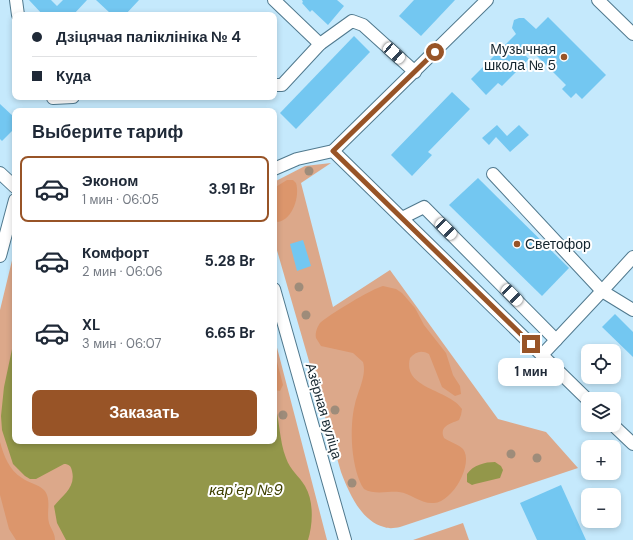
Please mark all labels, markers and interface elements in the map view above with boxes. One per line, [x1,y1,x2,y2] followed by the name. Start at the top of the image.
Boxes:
[56,27,241,47] text: Дзіцячая паліклініка № 4
[484,40,556,74] place label: Музычная школа № 5
[381,41,407,65] car
[426,43,444,61] route start
[559,52,569,62] marker: Музычная школа № 5
[56,66,91,86] text: Куда
[32,120,183,144] text: Выберите тариф
[34,171,70,207] icon: car
[82,171,138,191] text: Эконом
[209,179,255,199] text: 3.91 Br
[82,191,159,208] text: 1 мин · 06:05
[433,216,459,242] car
[525,235,591,253] place label: Светофор
[512,239,522,249] marker: Светофор
[34,243,70,279] icon: car
[82,243,149,263] text: Комфорт
[205,251,255,271] text: 5.28 Br
[82,263,163,280] text: 2 мин · 06:06
[499,282,525,308] car
[34,315,70,351] icon: car
[82,315,100,335] text: XL
[205,323,255,343] text: 6.65 Br
[82,335,161,352] text: 3 мин · 06:07
[522,335,540,353] route end
[581,344,621,528] map controls
[581,344,621,384] button: locate
[498,358,564,386] callout: 1 мин
[302,361,346,461] street label: Азёрная вуліца
[514,363,548,380] text: 1 мин
[32,390,257,436] button: Заказать
[581,392,621,432] button: layers
[581,440,621,480] button: +
[209,480,283,500] water label: карʼер №9
[581,488,621,528] button: −

